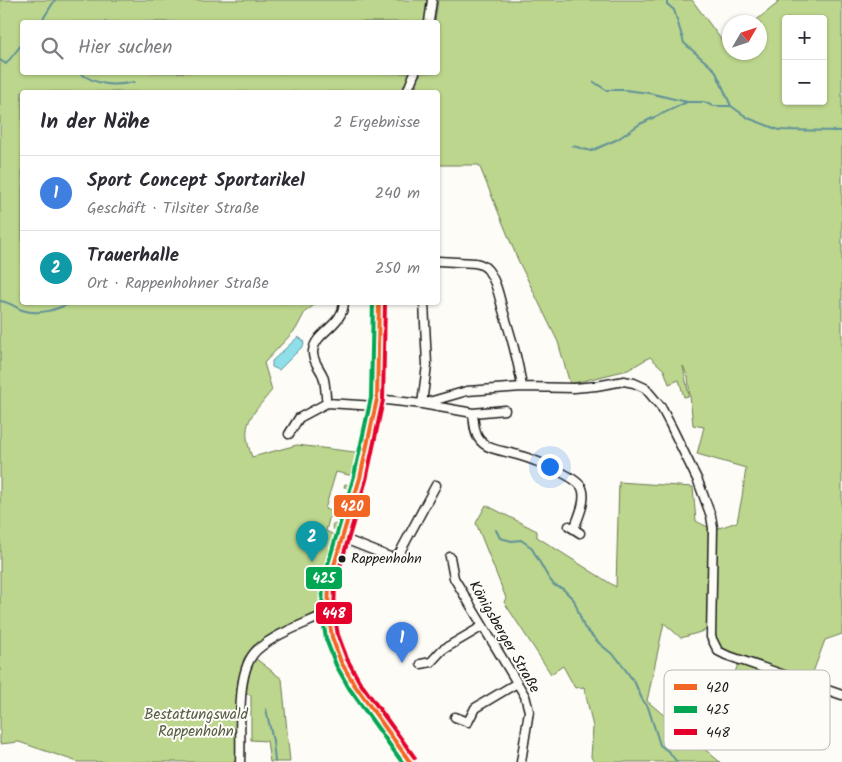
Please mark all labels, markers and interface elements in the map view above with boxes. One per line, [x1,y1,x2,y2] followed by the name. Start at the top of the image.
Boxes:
[722,15,767,60] north arrow
[782,15,827,105] map controls
[782,15,827,60] button: +
[20,20,440,75] search box
[78,33,172,63] text: Hier suchen
[38,34,66,62] icon: search
[782,60,827,105] button: −
[40,106,150,139] text: In der Nähe
[333,110,420,135] text: 2 Ergebnisse
[87,166,305,196] text: Sport Concept Sportarikel
[54,181,58,206] text: 1
[375,181,420,206] text: 240 m
[87,196,259,221] text: Geschäft · Tilsiter Straße
[87,241,179,271] text: Trauerhalle
[51,256,61,281] text: 2
[375,256,420,281] text: 250 m
[87,271,269,296] text: Ort · Rappenhohner Straße
[537,454,563,480] your location
[333,494,371,518] line badge: 420
[341,496,364,518] text: 420
[296,521,328,562] pin: 2
[351,548,422,570] place label: Rappenhohn
[337,554,347,564] marker: Rappenhohn
[305,566,343,590] line badge: 425
[313,568,337,590] text: 425
[462,576,546,698] street label: Königsberger Straße
[315,601,353,625] line badge: 448
[322,603,346,625] text: 448
[386,622,418,663] pin: 1
[664,670,830,750] legend
[706,677,729,699] text: 420
[706,699,731,721] text: 425
[144,703,249,744] park label: Bestattungswald Rappenhohn
[706,722,730,744] text: 448

